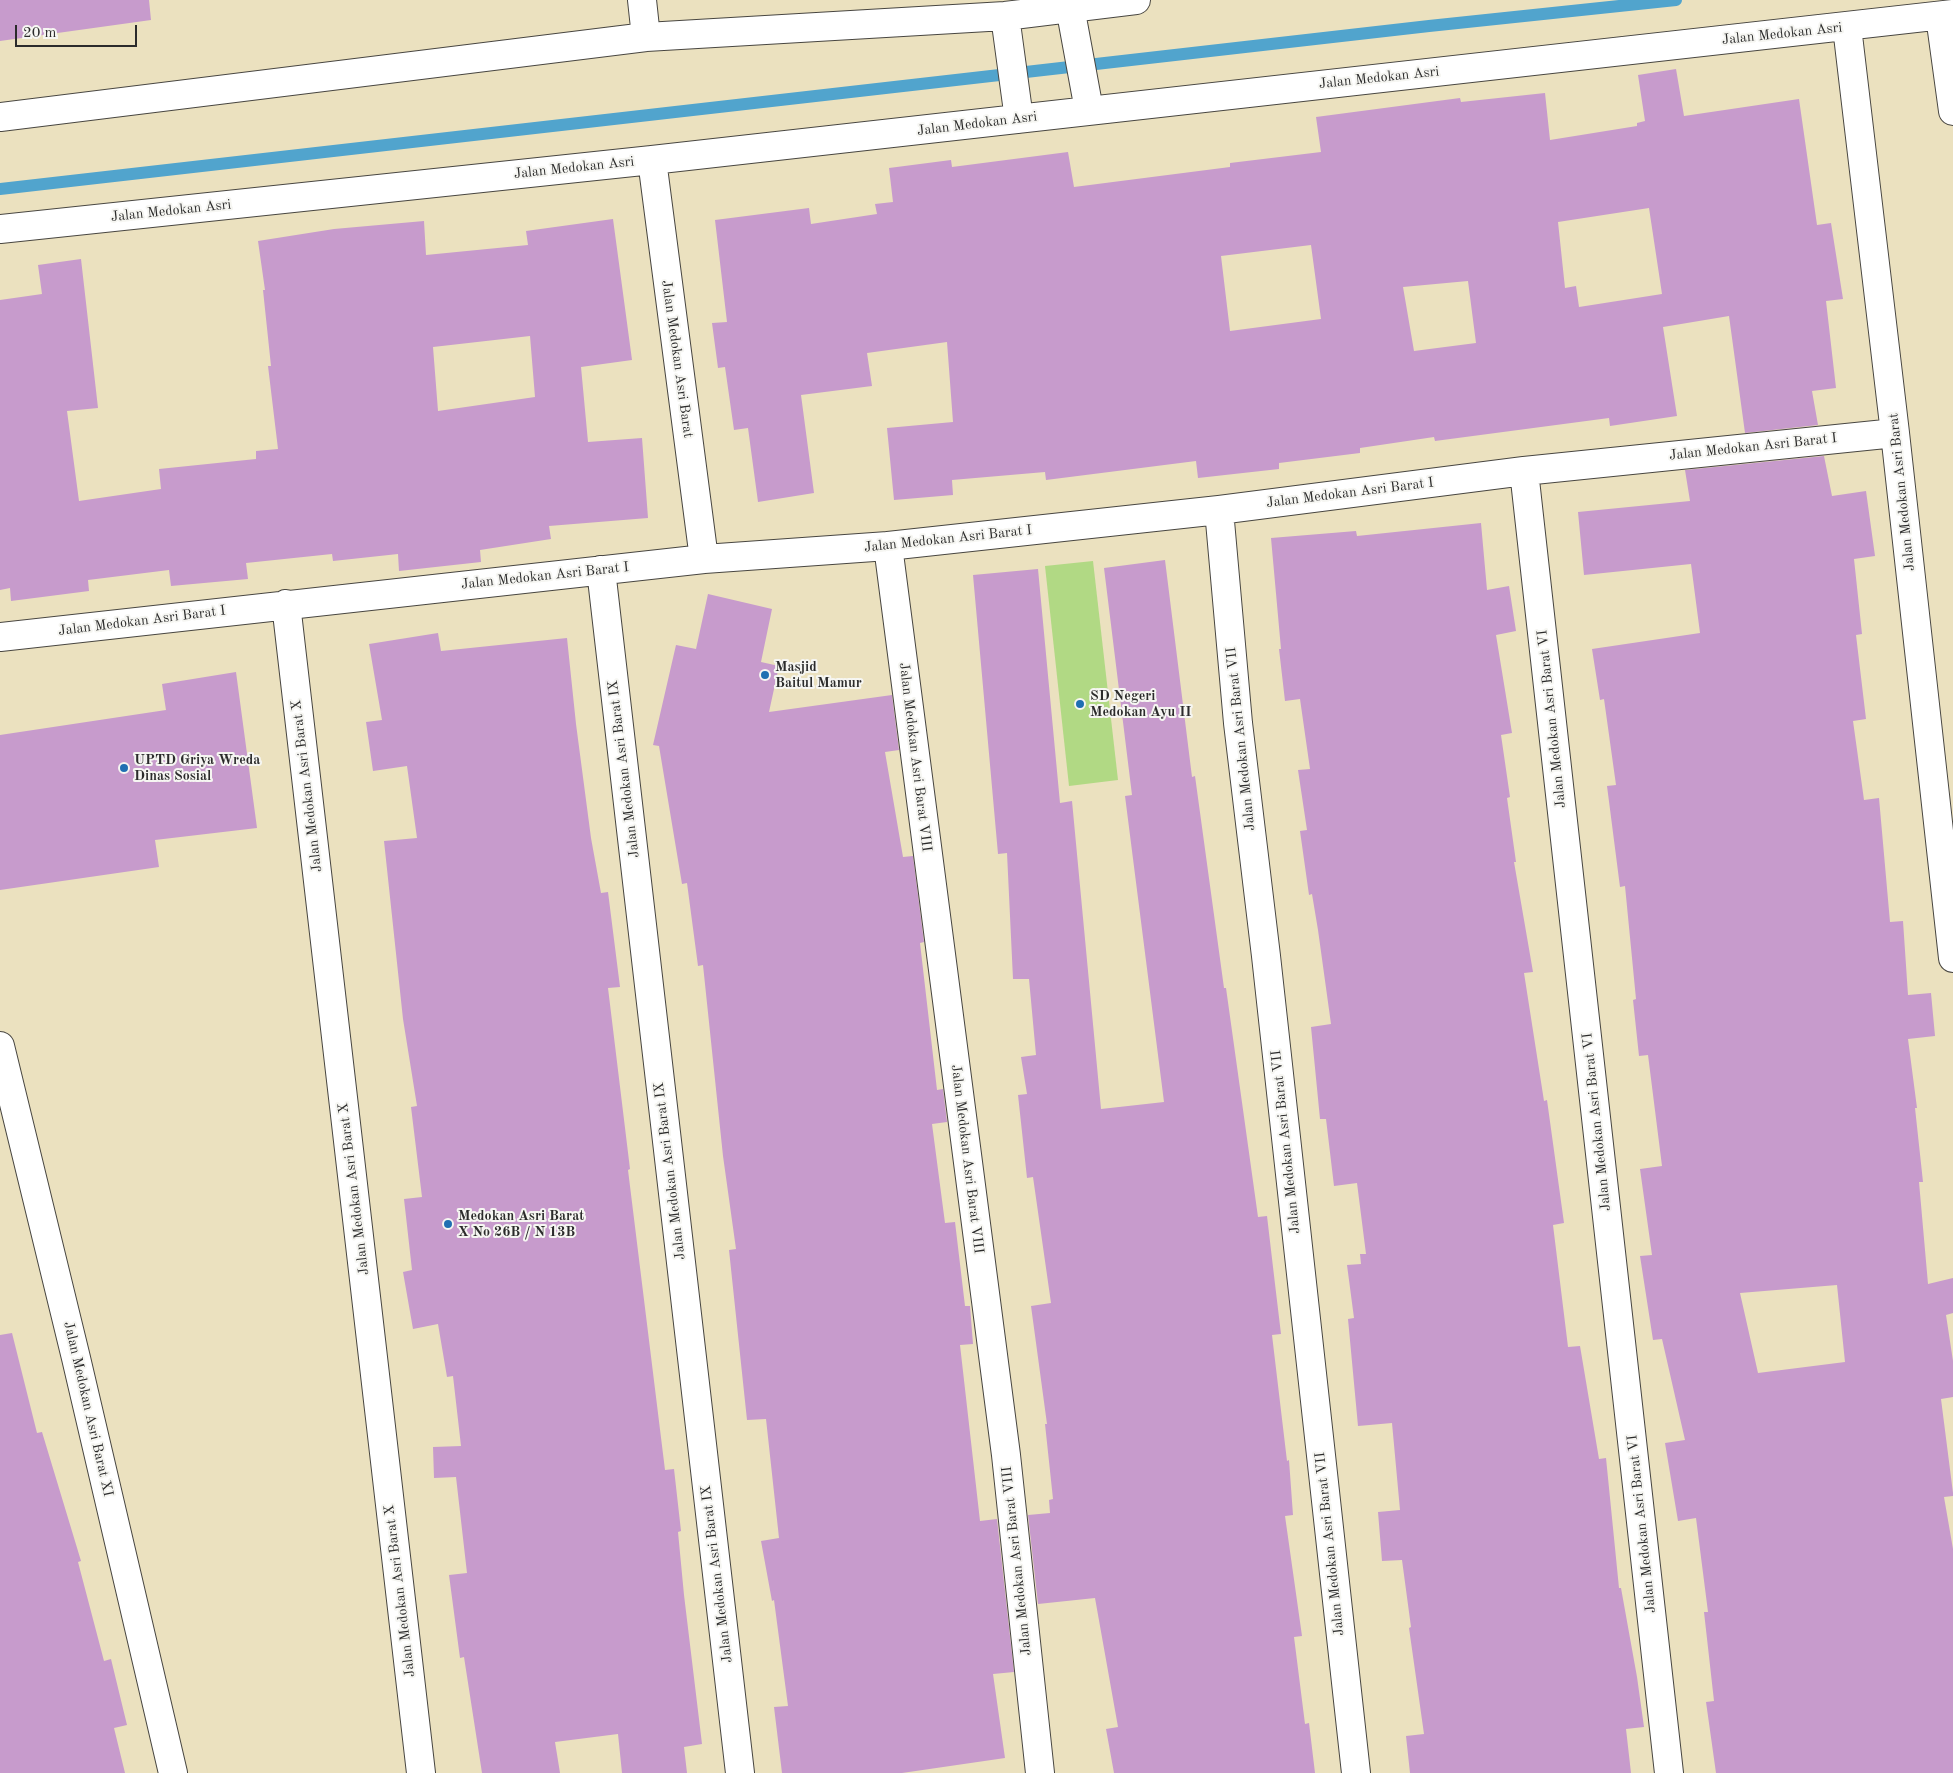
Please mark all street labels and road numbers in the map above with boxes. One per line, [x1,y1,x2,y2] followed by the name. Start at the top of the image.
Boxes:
[1721,19,1843,49] street label: Jalan Medokan Asri
[1318,63,1440,93] street label: Jalan Medokan Asri
[916,108,1038,140] street label: Jalan Medokan Asri
[513,153,635,183] street label: Jalan Medokan Asri
[110,196,232,226] street label: Jalan Medokan Asri
[658,279,696,439] street label: Jalan Medokan Asri Barat
[1885,412,1919,572] street label: Jalan Medokan Asri Barat
[1668,430,1838,464] street label: Jalan Medokan Asri Barat I
[1265,474,1435,512] street label: Jalan Medokan Asri Barat I
[863,522,1033,556] street label: Jalan Medokan Asri Barat I
[460,559,630,593] street label: Jalan Medokan Asri Barat I
[57,602,227,640] street label: Jalan Medokan Asri Barat I
[1534,629,1570,809] street label: Jalan Medokan Asri Barat VI
[1223,646,1259,832] street label: Jalan Medokan Asri Barat VII
[895,661,935,853] street label: Jalan Medokan Asri Barat VIII
[605,679,643,859] street label: Jalan Medokan Asri Barat IX
[288,699,326,873] street label: Jalan Medokan Asri Barat X
[1579,1032,1615,1212] street label: Jalan Medokan Asri Barat VI
[1268,1049,1304,1235] street label: Jalan Medokan Asri Barat VII
[947,1063,987,1255] street label: Jalan Medokan Asri Barat VIII
[651,1081,689,1261] street label: Jalan Medokan Asri Barat IX
[335,1102,373,1276] street label: Jalan Medokan Asri Barat X
[60,1320,116,1498] street label: Jalan Medokan Asri Barat XI
[1624,1434,1660,1614] street label: Jalan Medokan Asri Barat VI
[1312,1451,1348,1637] street label: Jalan Medokan Asri Barat VII
[999,1465,1035,1657] street label: Jalan Medokan Asri Barat VIII
[698,1484,736,1664] street label: Jalan Medokan Asri Barat IX
[381,1504,419,1678] street label: Jalan Medokan Asri Barat X

